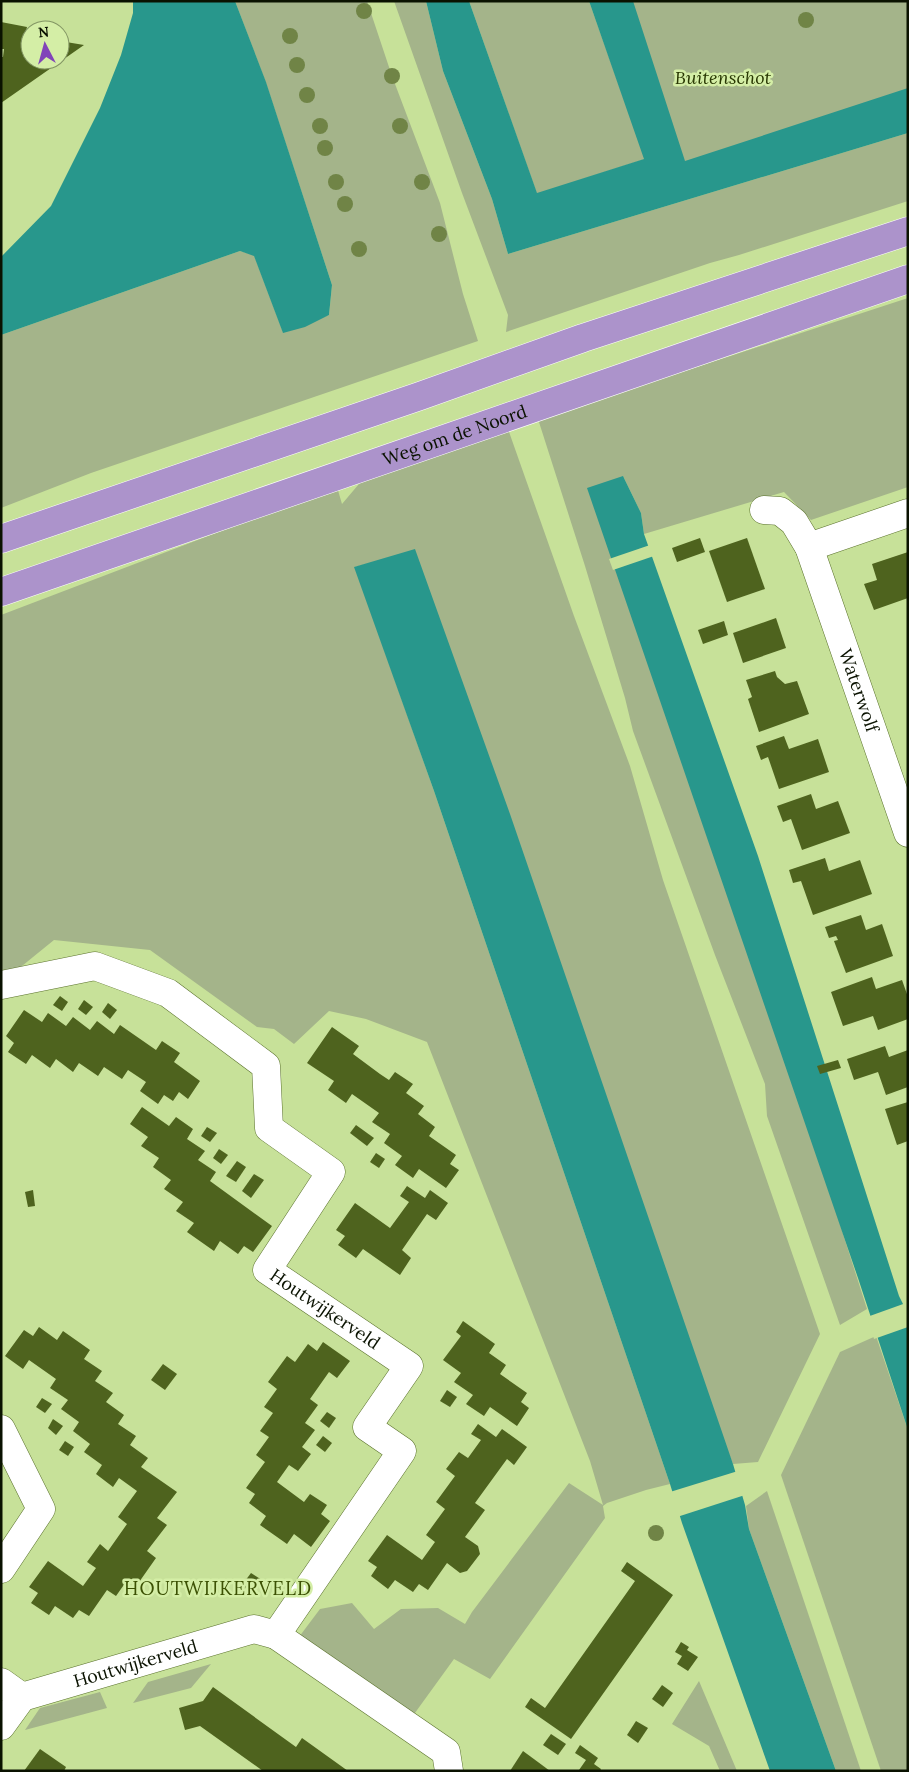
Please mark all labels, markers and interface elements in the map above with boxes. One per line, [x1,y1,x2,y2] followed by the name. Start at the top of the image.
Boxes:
[20,20,70,70] north arrow
[37,23,50,42] text: N
[675,66,772,89] park label: Buitenschot
[379,399,530,471] street label: Weg om de Noord
[834,646,885,737] street label: Waterwolf
[266,1263,385,1354] street label: Houtwijkerveld
[124,1576,312,1600] district label: HOUTWIJKERVELD
[71,1634,200,1692] street label: Houtwijkerveld

